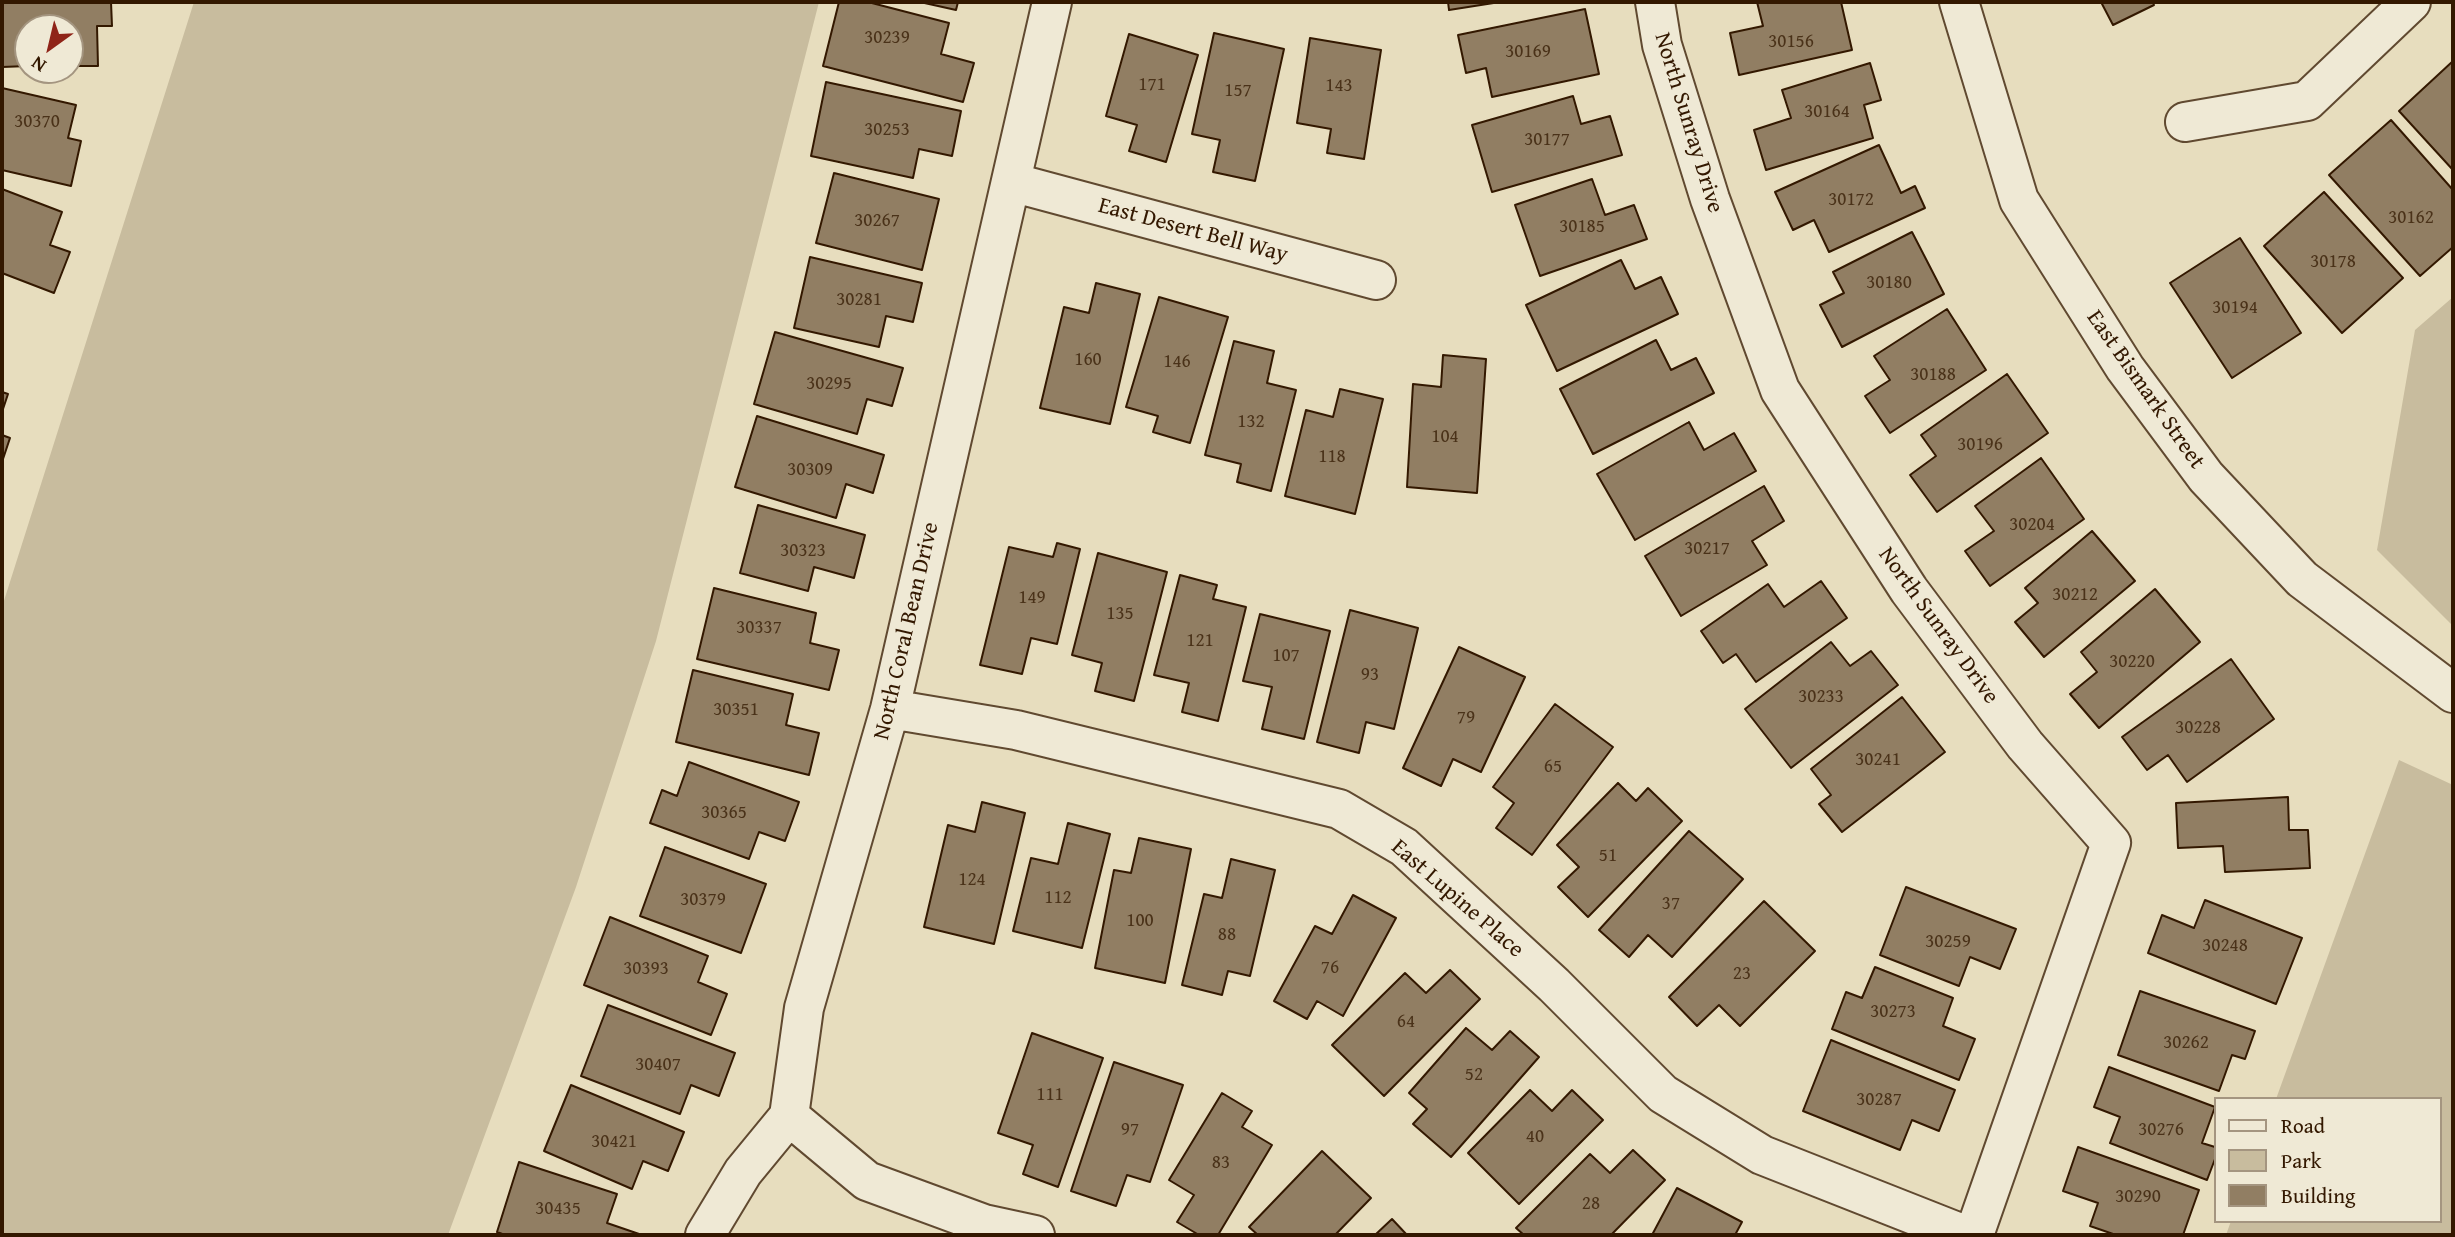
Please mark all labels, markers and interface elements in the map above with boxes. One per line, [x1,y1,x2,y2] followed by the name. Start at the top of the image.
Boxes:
[14,14,84,84] north arrow
[864,27,910,49] house number: 30239
[1647,29,1729,217] street label: North Sunray Drive
[1768,31,1814,53] house number: 30156
[1505,41,1551,63] house number: 30169
[25,50,51,80] text: N
[1138,74,1166,96] house number: 171
[1325,75,1353,97] house number: 143
[1224,80,1252,102] house number: 157
[1804,101,1850,123] house number: 30164
[14,111,60,133] house number: 30370
[864,119,910,141] house number: 30253
[1524,129,1570,151] house number: 30177
[1828,189,1874,211] house number: 30172
[1095,192,1291,270] street label: East Desert Bell Way
[2388,207,2434,229] house number: 30162
[854,210,900,232] house number: 30267
[1559,216,1605,238] house number: 30185
[2310,251,2356,273] house number: 30178
[1866,272,1912,294] house number: 30180
[836,289,882,311] house number: 30281
[2212,297,2258,319] house number: 30194
[2080,305,2210,475] street label: East Bismark Street
[1074,349,1102,371] house number: 160
[1163,351,1191,373] house number: 146
[1910,364,1956,386] house number: 30188
[806,373,852,395] house number: 30295
[1237,411,1265,433] house number: 132
[1431,426,1459,448] house number: 104
[1957,434,2003,456] house number: 30196
[1318,446,1346,468] house number: 118
[787,459,833,481] house number: 30309
[2009,514,2055,536] house number: 30204
[869,519,945,743] street label: North Coral Bean Drive
[1684,538,1730,560] house number: 30217
[780,540,826,562] house number: 30323
[1872,542,2004,710] street label: North Sunray Drive
[2052,584,2098,606] house number: 30212
[1018,587,1046,609] house number: 149
[1106,603,1134,625] house number: 135
[736,617,782,639] house number: 30337
[1186,630,1214,652] house number: 121
[1272,645,1300,667] house number: 107
[2109,651,2155,673] house number: 30220
[1361,664,1379,686] house number: 93
[1798,686,1844,708] house number: 30233
[713,699,759,721] house number: 30351
[1457,707,1475,729] house number: 79
[2175,717,2221,739] house number: 30228
[1855,749,1901,771] house number: 30241
[1544,756,1562,778] house number: 65
[701,802,747,824] house number: 30365
[1385,834,1529,964] street label: East Lupine Place
[1599,845,1617,867] house number: 51
[958,869,986,891] house number: 124
[1044,887,1072,909] house number: 112
[680,889,726,911] house number: 30379
[1662,893,1680,915] house number: 37
[1126,910,1154,932] house number: 100
[1218,924,1236,946] house number: 88
[1925,931,1971,953] house number: 30259
[2202,935,2248,957] house number: 30248
[1321,957,1339,979] house number: 76
[623,958,669,980] house number: 30393
[1733,963,1751,985] house number: 23
[1870,1001,1916,1023] house number: 30273
[1397,1011,1415,1033] house number: 64
[2163,1032,2209,1054] house number: 30262
[635,1054,681,1076] house number: 30407
[1465,1064,1483,1086] house number: 52
[1036,1084,1064,1106] house number: 111
[1856,1089,1902,1111] house number: 30287
[2214,1097,2441,1223] legend
[2281,1110,2325,1141] text: Road
[1121,1119,1139,1141] house number: 97
[2138,1119,2184,1141] house number: 30276
[1526,1126,1544,1148] house number: 40
[591,1131,637,1153] house number: 30421
[2281,1145,2322,1176] text: Park
[1212,1152,1230,1174] house number: 83
[2281,1180,2355,1211] text: Building
[2115,1186,2161,1208] house number: 30290
[1582,1193,1600,1215] house number: 28
[535,1198,581,1220] house number: 30435

